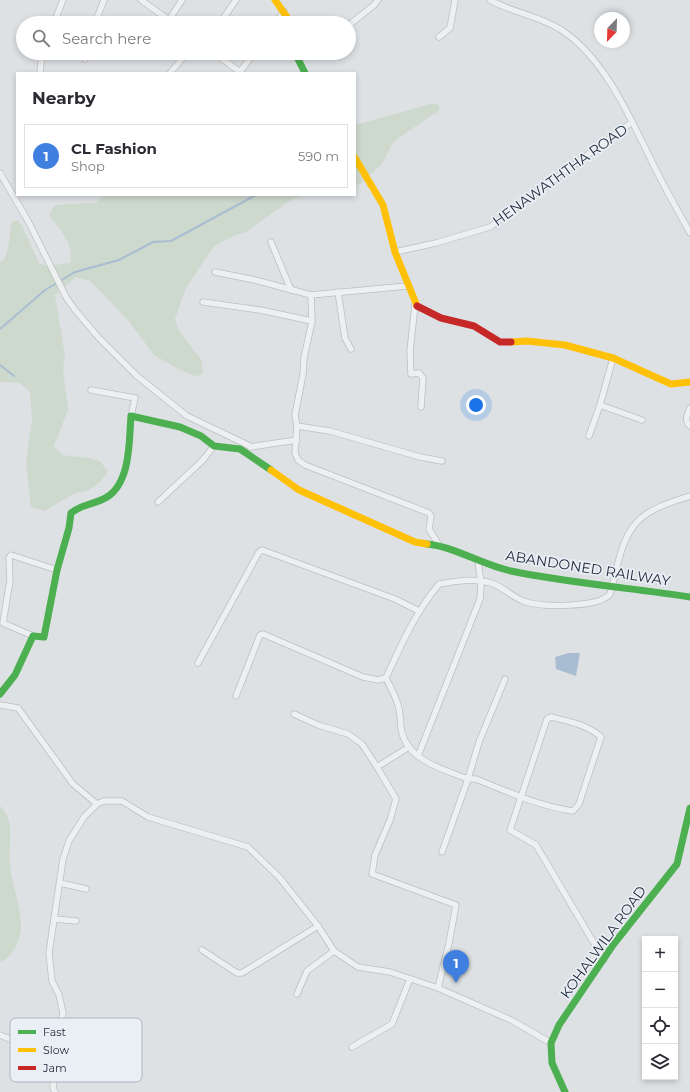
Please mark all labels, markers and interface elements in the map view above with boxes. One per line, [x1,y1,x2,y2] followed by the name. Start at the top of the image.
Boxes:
[594,12,630,48] north arrow
[16,16,356,60] search box
[30,27,52,49] icon: search
[62,29,151,48] text: Search here
[32,88,96,108] text: Nearby
[489,120,631,230] street label: HENAWATHTHA ROAD
[71,139,157,158] text: CL Fashion
[43,148,49,164] text: 1
[298,148,339,164] text: 590 m
[71,158,105,174] text: Shop
[466,395,486,415] your location
[504,546,672,590] street label: ABANDONED RAILWAY
[556,882,650,1002] street label: KOHALWILA ROAD
[642,936,678,1080] map controls
[642,936,678,972] button: +
[443,950,469,983] pin: 1
[642,972,678,1008] button: −
[642,1008,678,1044] button: locate
[10,1018,142,1082] legend
[43,1025,67,1039] text: Fast
[43,1043,69,1057] text: Slow
[642,1044,678,1080] button: layers
[42,1061,67,1075] text: Jam

